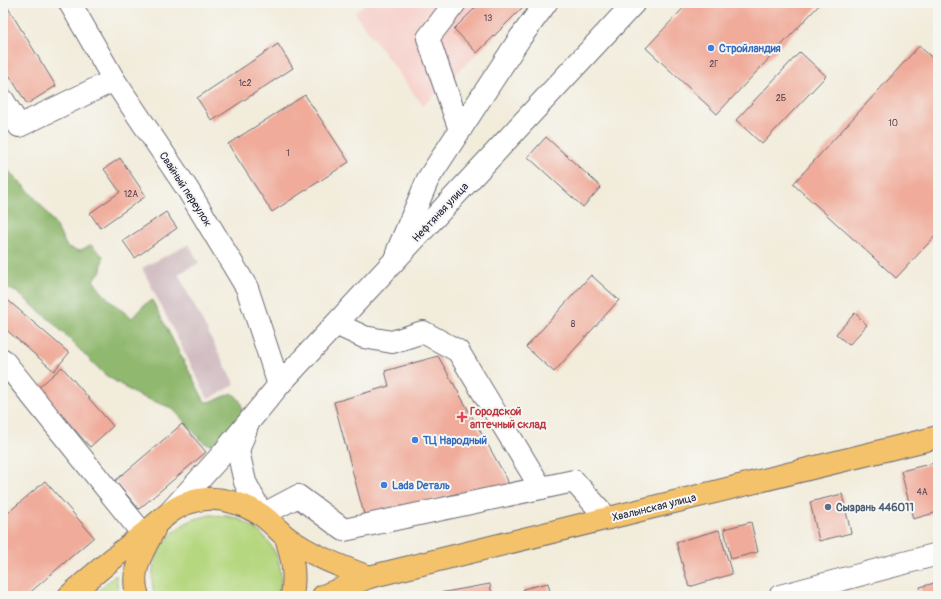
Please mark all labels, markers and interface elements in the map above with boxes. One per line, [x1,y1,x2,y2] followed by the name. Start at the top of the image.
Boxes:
[484,13,492,24] house number: 13
[719,42,781,55] place label: Стройландия
[706,43,716,53] marker: Стройландия
[709,59,719,70] house number: 2Г
[238,78,252,89] house number: 1с2
[776,93,786,104] house number: 2Б
[888,118,898,129] house number: 10
[286,148,290,159] house number: 1
[157,149,215,229] street label: Свайный переулок
[410,180,471,245] street label: Нефтяная улица
[124,189,138,200] house number: 12А
[571,319,576,330] house number: 8
[470,405,547,431] place label: Городской аптечный склад
[457,412,467,422] marker: Городской аптечный склад
[422,434,487,447] place label: ТЦ Народный
[410,435,420,445] marker: ТЦ Народный
[392,479,450,492] place label: Lada Dеталь
[379,480,389,490] marker: Lada Dеталь
[916,487,928,498] house number: 4А
[611,491,697,524] street label: Хвалынская улица
[836,501,914,514] place label: Сызрань 446011
[823,502,833,512] marker: Сызрань 446011

